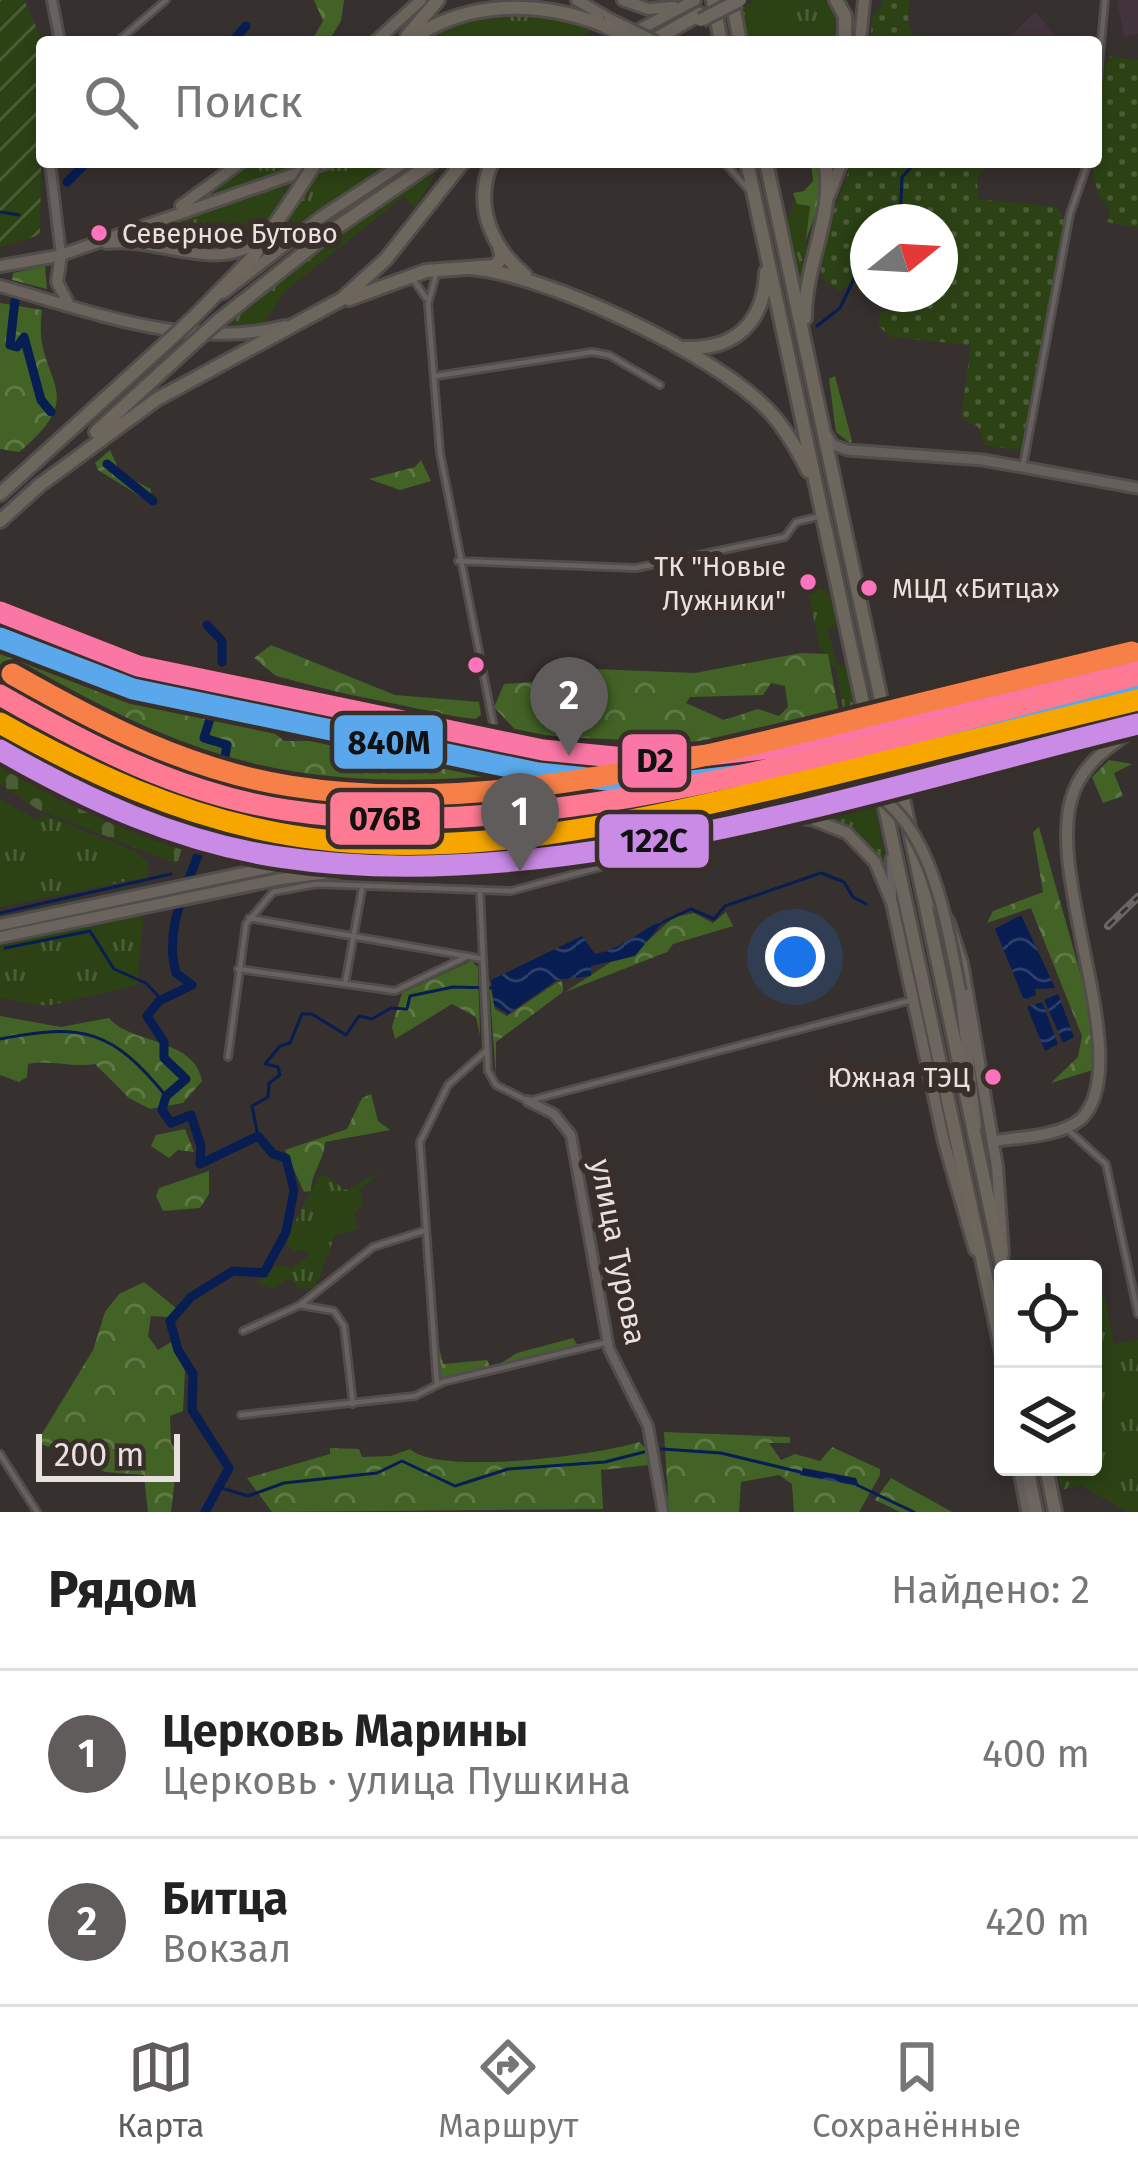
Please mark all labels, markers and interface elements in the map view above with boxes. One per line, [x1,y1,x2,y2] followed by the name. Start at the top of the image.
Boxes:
[36,36,1102,168] search box
[78,69,144,135] icon: search
[174,75,303,129] text: Поиск
[850,204,958,312] north arrow
[122,218,338,250] place label: Северное Бутово
[88,222,110,244] marker: Северное Бутово
[654,551,786,617] place label: ТК "Новые Лужники"
[797,571,819,593] marker: ТК "Новые Лужники"
[892,573,1060,605] place label: МЦД «Битца»
[858,577,880,599] marker: МЦД «Битца»
[465,654,487,676] unlabelled marker
[530,657,608,756] pin: 2
[332,713,445,771] line badge: 840М
[347,723,431,763] text: 840М
[620,732,689,790] line badge: D2
[636,741,674,781] text: D2
[481,773,559,872] pin: 1
[328,790,442,847] line badge: 076В
[349,799,421,839] text: 076В
[597,812,711,870] line badge: 122С
[620,821,688,861] text: 122С
[765,927,825,987] your location
[827,1062,970,1094] place label: Южная ТЭЦ
[982,1066,1004,1088] marker: Южная ТЭЦ
[582,1156,654,1348] street label: улица Турова
[994,1260,1102,1476] map controls
[994,1260,1102,1368] button: locate
[994,1368,1102,1476] button: layers
[36,1428,180,1481] scale bar
[54,1435,144,1475] text: 200 m
[48,1559,197,1621] text: Рядом
[891,1567,1090,1613] text: Найдено: 2
[162,1704,528,1758] text: Церковь Марины
[78,1731,96,1777] text: 1
[982,1731,1090,1777] text: 400 m
[162,1758,631,1804] text: Церковь · улица Пушкина
[162,1872,288,1926] text: Битца
[77,1899,97,1945] text: 2
[985,1899,1090,1945] text: 420 m
[162,1926,292,1972] text: Вокзал
[117,2034,204,2146] tab: Карта
[438,2034,578,2146] tab: Маршрут
[812,2034,1021,2146] tab: Сохранённые

